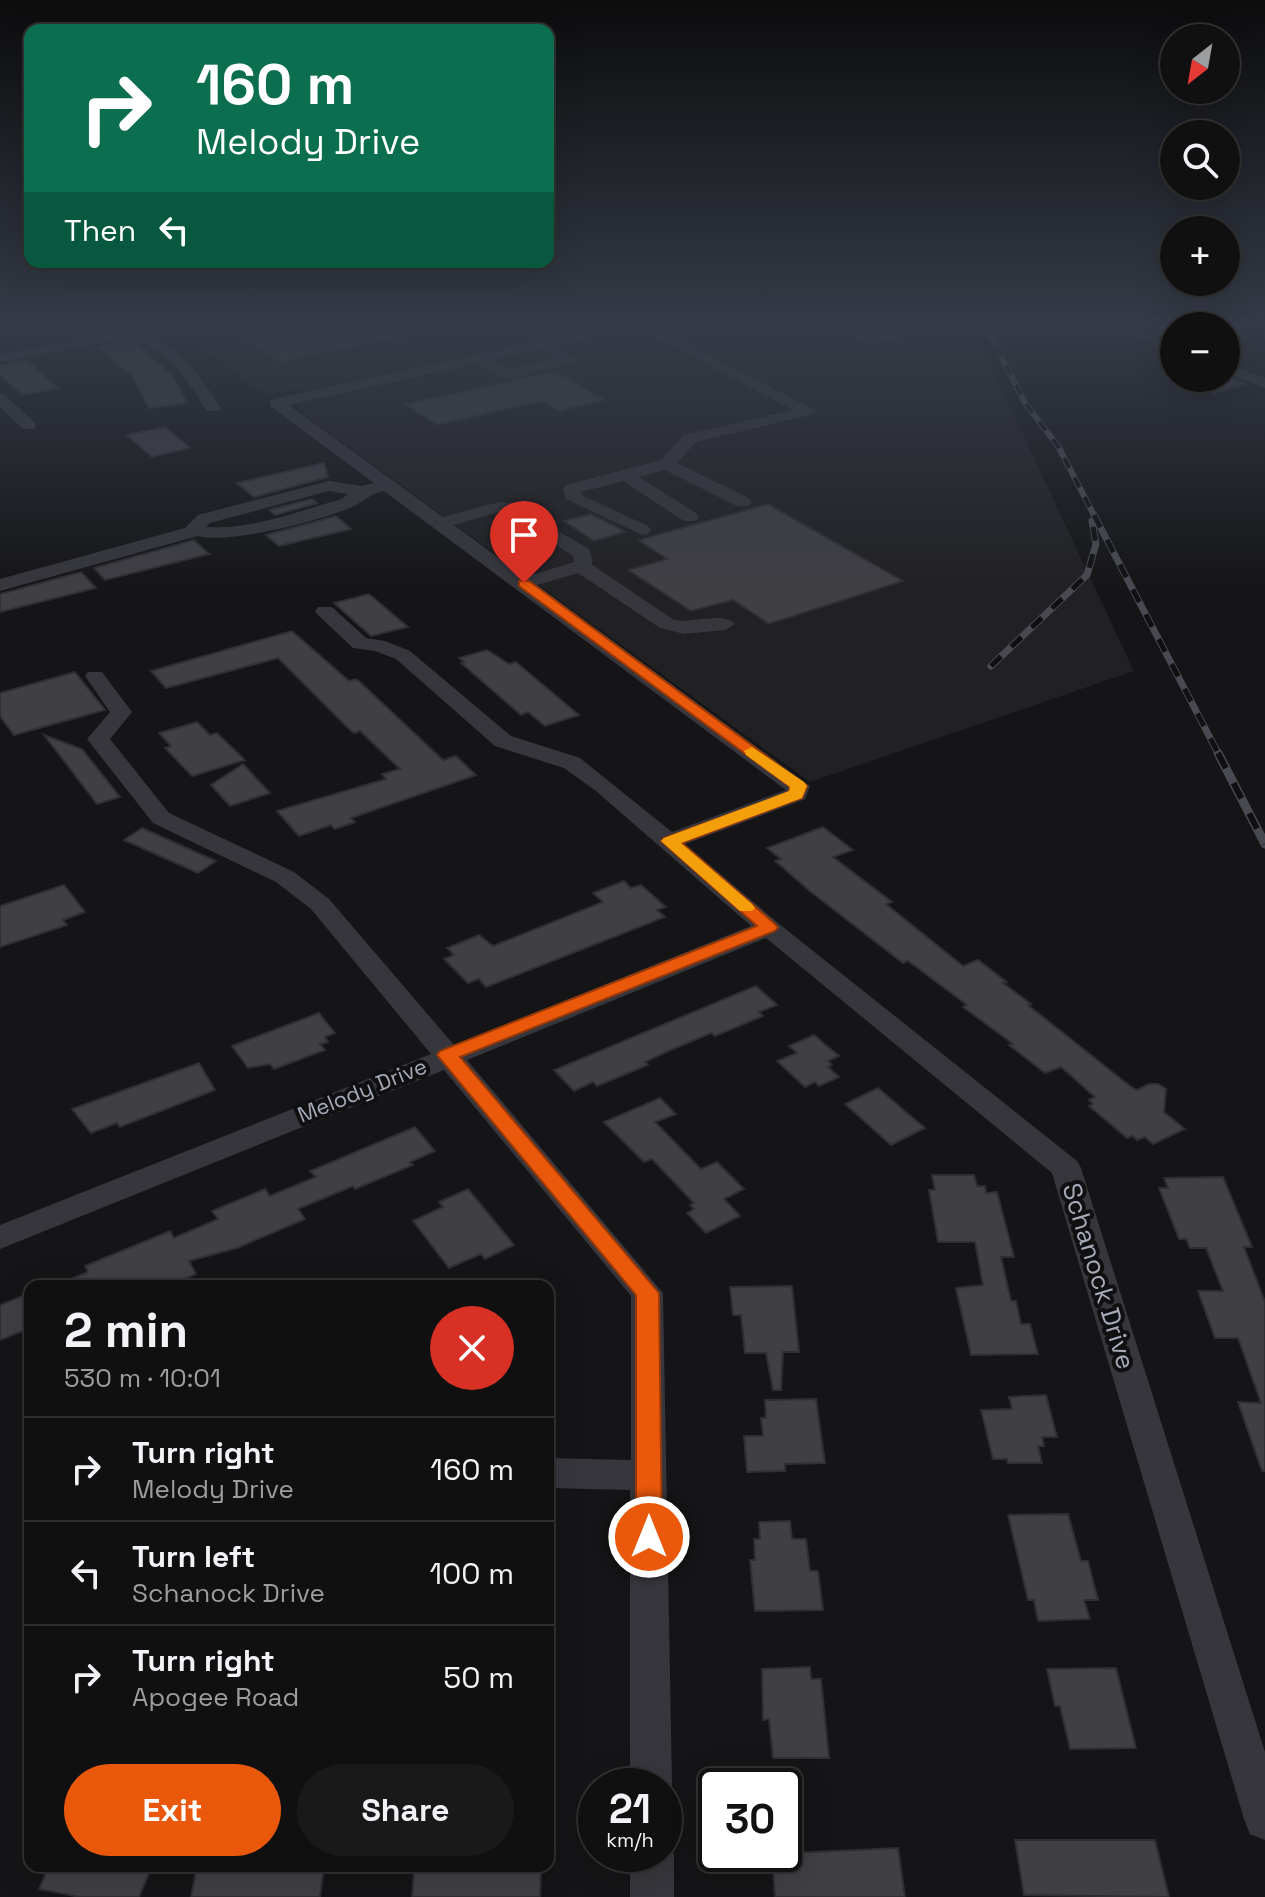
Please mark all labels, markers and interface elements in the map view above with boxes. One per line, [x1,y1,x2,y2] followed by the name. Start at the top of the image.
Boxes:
[1160,24,1240,104] north arrow
[1160,24,1240,392] map controls
[196,49,354,120] text: 160 m
[64,56,168,160] icon: right
[196,119,420,165] text: Melody Drive
[1160,120,1240,200] button: search
[152,208,196,252] icon: left
[64,211,136,250] text: Then
[1160,216,1240,296] button: +
[1160,312,1240,392] button: −
[490,501,558,583] pin
[502,513,546,557] icon: arrive
[293,1051,431,1129] street label: Melody Drive
[1055,1179,1143,1373] street label: Schanock Drive
[64,1300,188,1361] text: 2 min
[430,1306,514,1390] button: close
[64,1361,221,1395] text: 530 m · 10:01
[132,1433,275,1472] text: Turn right
[64,1447,108,1491] icon: right
[430,1450,514,1489] text: 160 m
[132,1472,294,1506] text: Melody Drive
[607,1495,691,1579] position arrow
[132,1537,255,1576] text: Turn left
[64,1551,108,1595] icon: left
[429,1554,514,1593] text: 100 m
[132,1576,325,1610] text: Schanock Drive
[132,1641,275,1680] text: Turn right
[64,1655,108,1699] icon: right
[443,1658,514,1697] text: 50 m
[132,1680,299,1714] text: Apogee Road
[64,1764,281,1856] button: Exit
[297,1764,514,1856] button: Share
[698,1768,802,1872] speed limit sign: 30
[609,1784,651,1835] text: 21
[606,1827,654,1853] text: km/h

